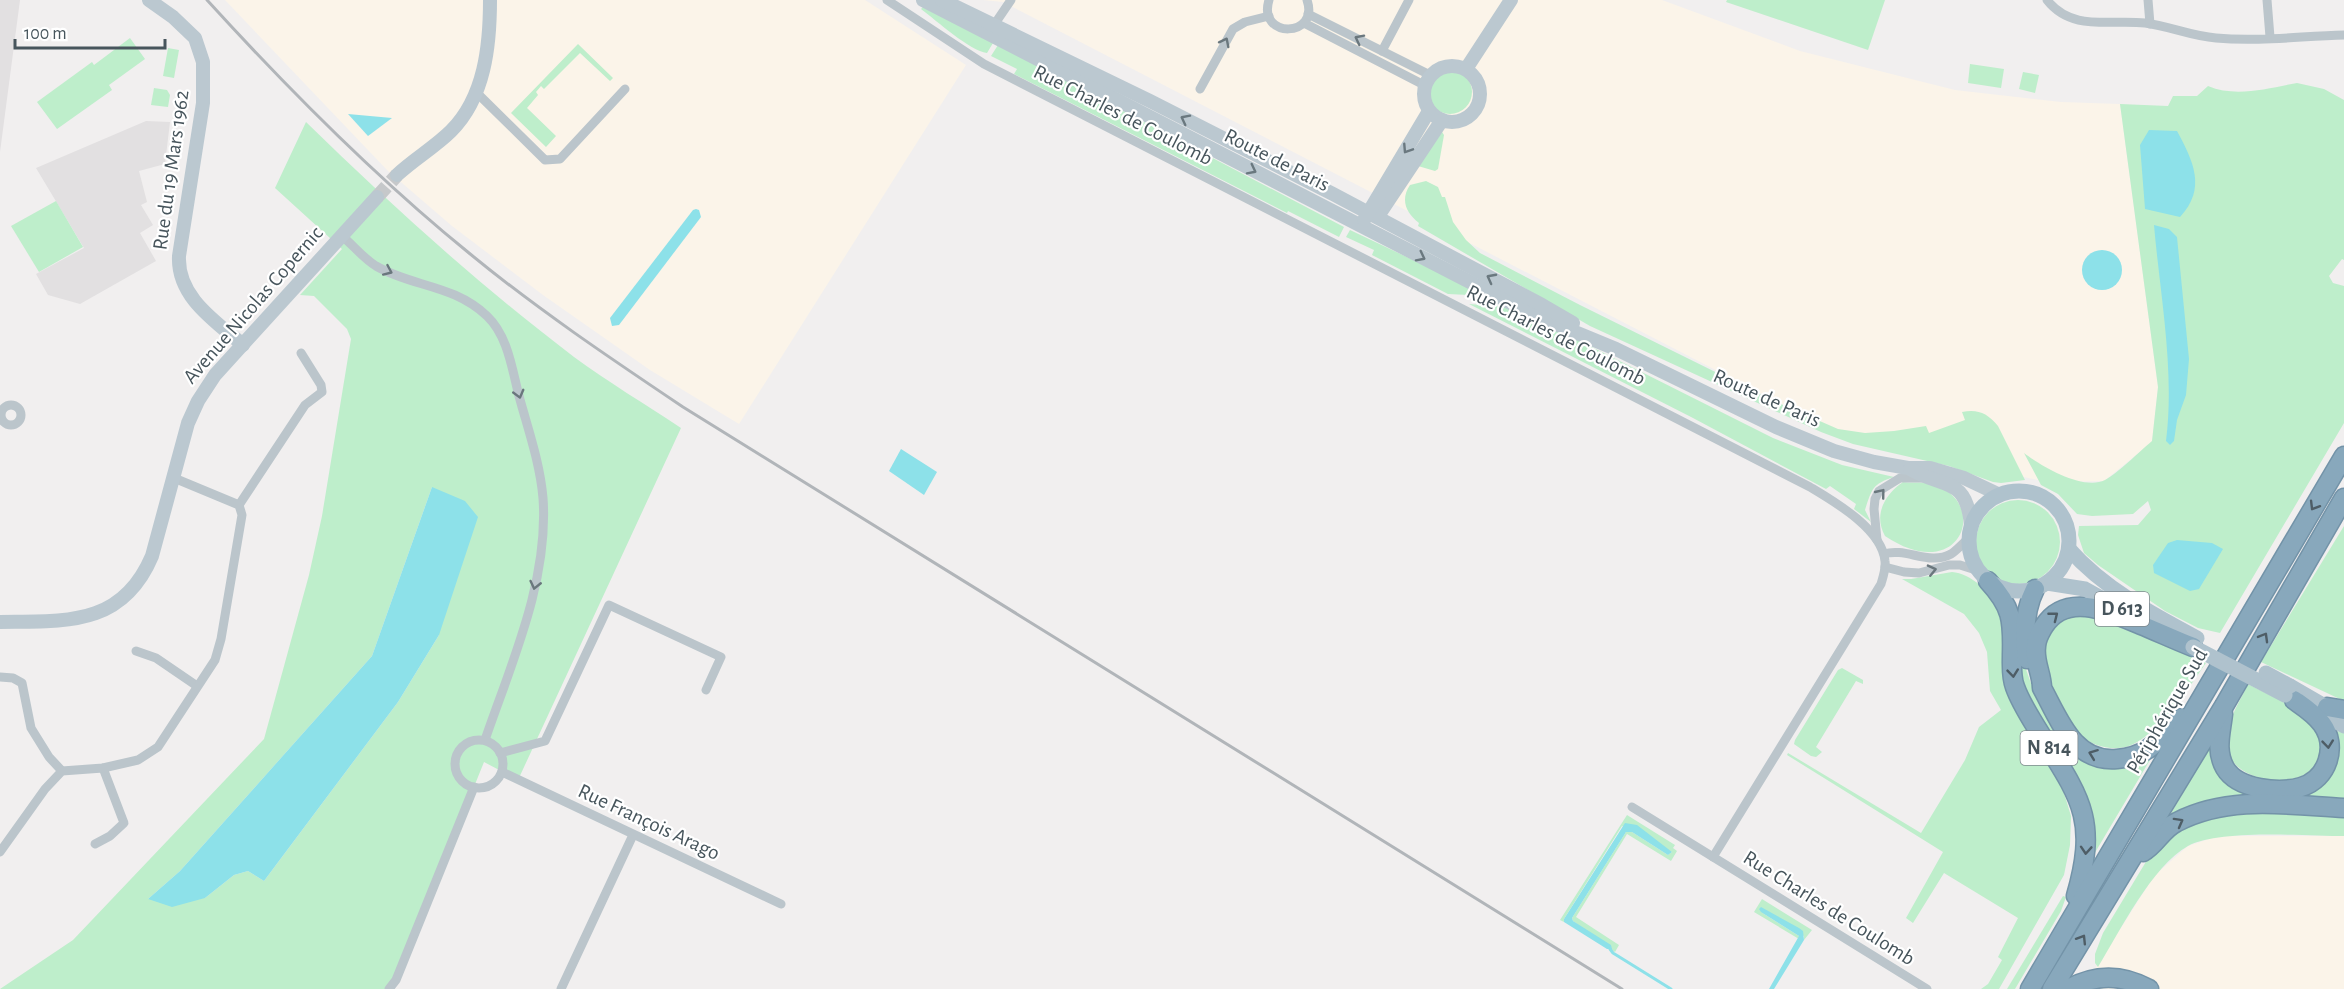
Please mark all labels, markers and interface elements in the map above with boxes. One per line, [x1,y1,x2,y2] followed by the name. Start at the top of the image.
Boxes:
[15,12,165,50] scale bar
[24,25,67,43] text: 100 m
[1354,35,1365,46] one-way arrow
[1218,38,1229,49] one-way arrow
[1030,61,1216,169] street label: Rue Charles de Coulomb
[149,89,193,251] street label: Rue du 19 Mars 1962
[1181,115,1191,126] one-way arrow
[1221,125,1333,195] street label: Route de Paris
[1402,143,1414,153] one-way arrow
[1246,163,1257,175] one-way arrow
[179,222,327,388] street label: Avenue Nicolas Copernic
[1414,249,1425,261] one-way arrow
[381,264,392,276] one-way arrow
[1486,274,1497,285] one-way arrow
[1463,281,1649,389] street label: Rue Charles de Coulomb
[1710,365,1824,431] street label: Route de Paris
[511,389,524,399] one-way arrow
[1874,489,1885,500] one-way arrow
[2310,500,2322,510] one-way arrow
[1927,564,1937,577] one-way arrow
[529,580,542,590] one-way arrow
[2095,592,2149,626] road number: D 613
[2048,613,2059,624] one-way arrow
[2257,633,2268,643] one-way arrow
[2123,645,2211,777] street label: Périphérique Sud
[2006,669,2019,678] one-way arrow
[2020,731,2078,765] road number: N 814
[2321,739,2334,748] one-way arrow
[2088,749,2098,762] one-way arrow
[575,780,723,864] street label: Rue François Arago
[2173,818,2183,829] one-way arrow
[2080,845,2093,854] one-way arrow
[1740,847,1918,969] street label: Rue Charles de Coulomb
[2075,935,2087,945] one-way arrow

